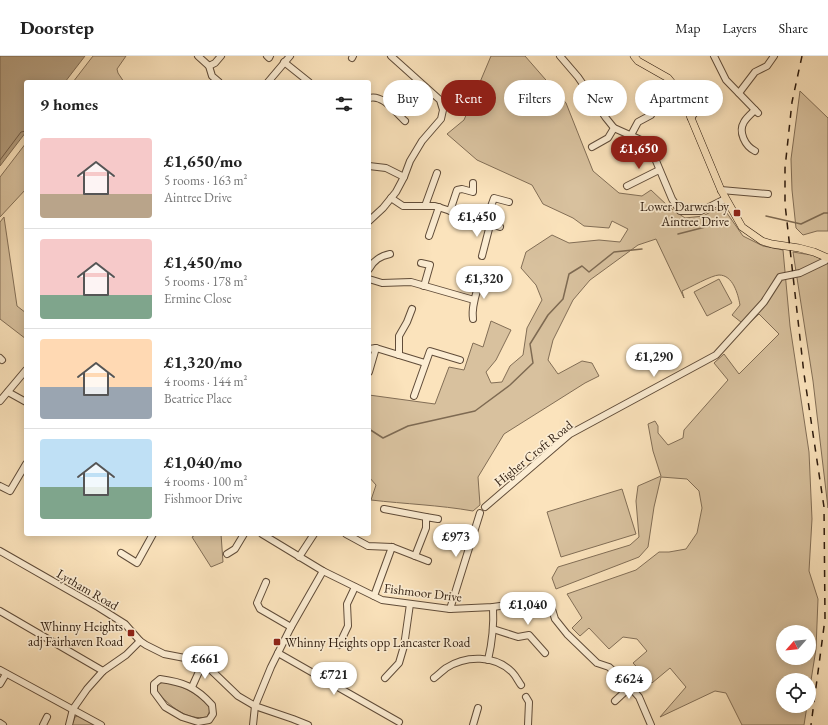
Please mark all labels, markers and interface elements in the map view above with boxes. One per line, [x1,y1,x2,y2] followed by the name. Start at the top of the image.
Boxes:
[20,15,94,40] text: Doorstep
[675,19,700,37] text: Map
[722,19,757,37] text: Layers
[779,19,808,37] text: Share
[383,80,433,116] chip: Buy
[441,80,496,116] chip: Rent
[504,80,565,116] chip: Filters
[573,80,627,116] chip: New
[635,80,723,116] chip: Apartment
[40,93,98,115] text: 9 homes
[333,93,355,115] icon: filters
[606,136,672,170] pin: £1,650
[620,140,658,157] text: £1,650
[164,150,242,172] text: £1,650/mo
[72,154,120,202] icon: home
[164,172,248,189] text: 5 rooms · 163 m²
[164,189,232,206] text: Aintree Drive
[640,198,729,230] place label: Lower Darwen by Aintree Drive
[444,204,510,238] pin: £1,450
[458,208,496,225] text: £1,450
[732,208,742,218] marker: Lower Darwen by Aintree Drive
[164,251,242,273] text: £1,450/mo
[72,255,120,303] icon: home
[451,266,517,300] pin: £1,320
[465,270,503,287] text: £1,320
[164,273,248,290] text: 5 rooms · 178 m²
[164,290,232,307] text: Ermine Close
[621,344,687,378] pin: £1,290
[635,348,673,365] text: £1,290
[164,351,242,373] text: £1,320/mo
[72,355,120,403] icon: home
[164,373,248,390] text: 4 rooms · 144 m²
[164,390,232,407] text: Beatrice Place
[491,416,576,490] street label: Higher Croft Road
[164,451,242,473] text: £1,040/mo
[72,455,120,503] icon: home
[164,473,248,490] text: 4 rooms · 100 m²
[164,490,242,507] text: Fishmoor Drive
[432,524,480,558] pin: £973
[442,528,470,545] text: £973
[54,565,122,614] street label: Lytham Road
[383,579,463,606] street label: Fishmoor Drive
[495,592,561,626] pin: £1,040
[509,596,547,613] text: £1,040
[28,618,123,650] place label: Whinny Heights adj Fairhaven Road
[776,625,816,665] north arrow
[776,625,816,713] map controls
[126,628,136,638] marker: Whinny Heights adj Fairhaven Road
[285,634,471,651] place label: Whinny Heights opp Lancaster Road
[272,637,282,647] marker: Whinny Heights opp Lancaster Road
[181,646,229,680] pin: £661
[191,650,219,667] text: £661
[310,662,358,696] pin: £721
[320,666,348,683] text: £721
[605,666,653,700] pin: £624
[615,670,643,687] text: £624
[776,673,816,713] button: locate

